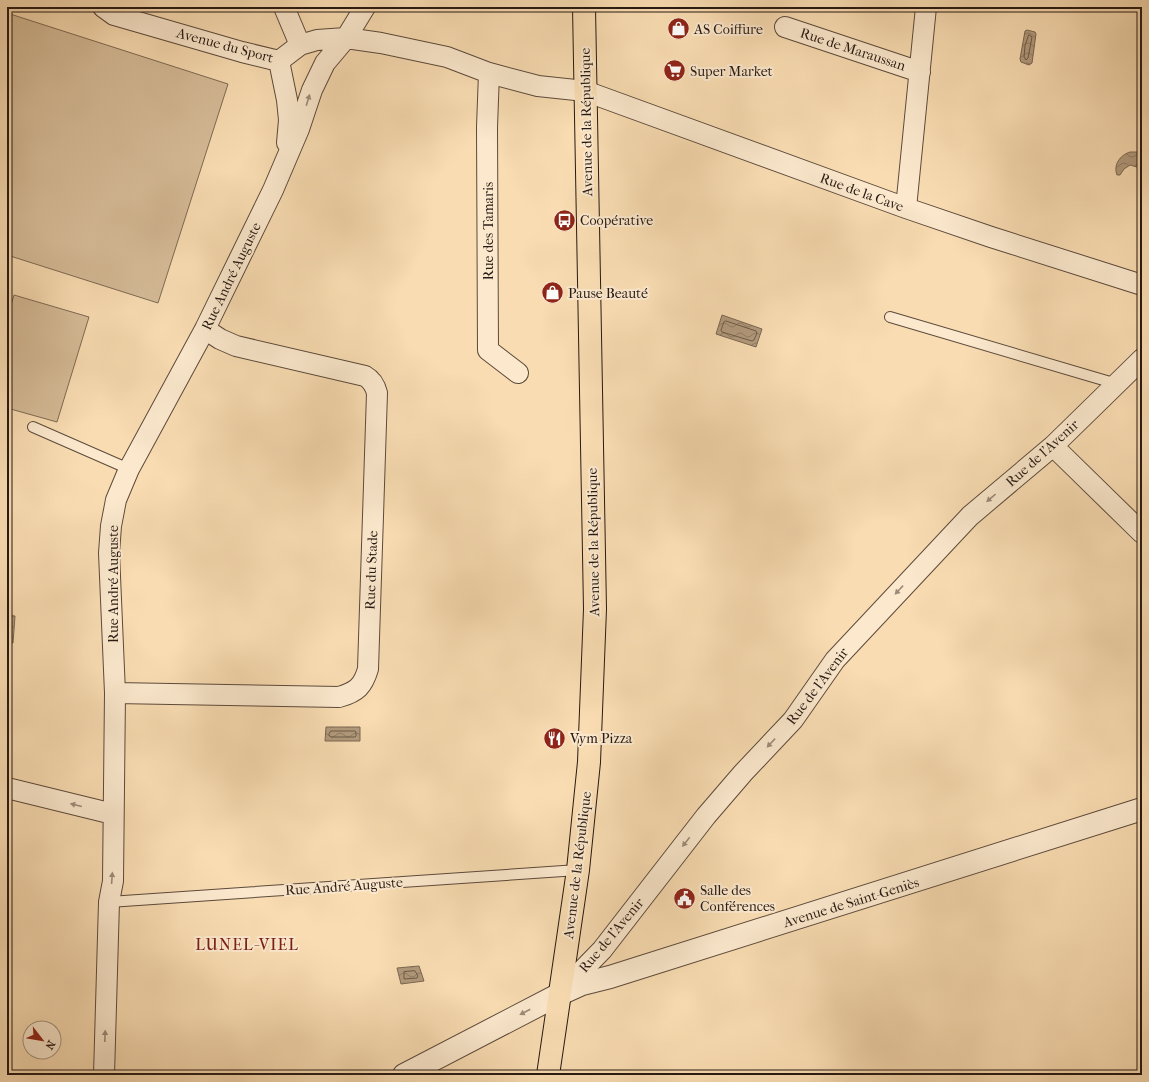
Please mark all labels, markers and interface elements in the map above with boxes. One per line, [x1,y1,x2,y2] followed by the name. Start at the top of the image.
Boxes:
[666,16,692,42] shop icon: AS Coiffure
[693,21,763,38] place label: AS Coiffure
[174,24,275,67] street label: Avenue du Sport
[798,24,908,75] street label: Rue de Maraussan
[577,48,596,197] street label: Avenue de la République
[661,58,687,84] supermarket icon: Super Market
[690,63,773,80] place label: Super Market
[305,94,311,106] one-way arrow
[818,169,906,216] street label: Rue de la Cave
[480,182,497,280] street label: Rue des Tamaris
[551,207,577,233] bus stop icon: Coopérative
[580,212,653,229] place label: Coopérative
[198,219,265,333] street label: Rue André Auguste
[540,280,566,306] shop icon: Pause Beauté
[568,285,648,302] place label: Pause Beauté
[1002,416,1082,491] street label: Rue de l'Avenir
[584,468,603,617] street label: Avenue de la République
[985,494,996,503] one-way arrow
[105,525,122,643] street label: Rue André Auguste
[362,530,381,610] street label: Rue du Stade
[895,586,904,595] one-way arrow
[783,644,852,728] street label: Rue de l'Avenir
[542,725,568,751] restaurant icon: Vym Pizza
[569,730,633,747] place label: Vym Pizza
[766,738,776,748] one-way arrow
[560,790,595,941] street label: Avenue de la République
[69,801,82,807] one-way arrow
[682,836,690,847] one-way arrow
[109,872,116,884] one-way arrow
[285,874,403,899] street label: Rue André Auguste
[780,874,921,932] street label: Avenue de Saint-Geniès
[700,882,775,915] place label: Salle des Conférences
[671,885,697,911] public building icon: Salle des Conférences
[575,895,648,976] street label: Rue de l'Avenir
[195,935,299,954] district label: LUNEL-VIEL
[519,1009,531,1015] one-way arrow
[22,1020,62,1060] north arrow
[102,1029,108,1042] one-way arrow
[42,1038,58,1052] text: N

